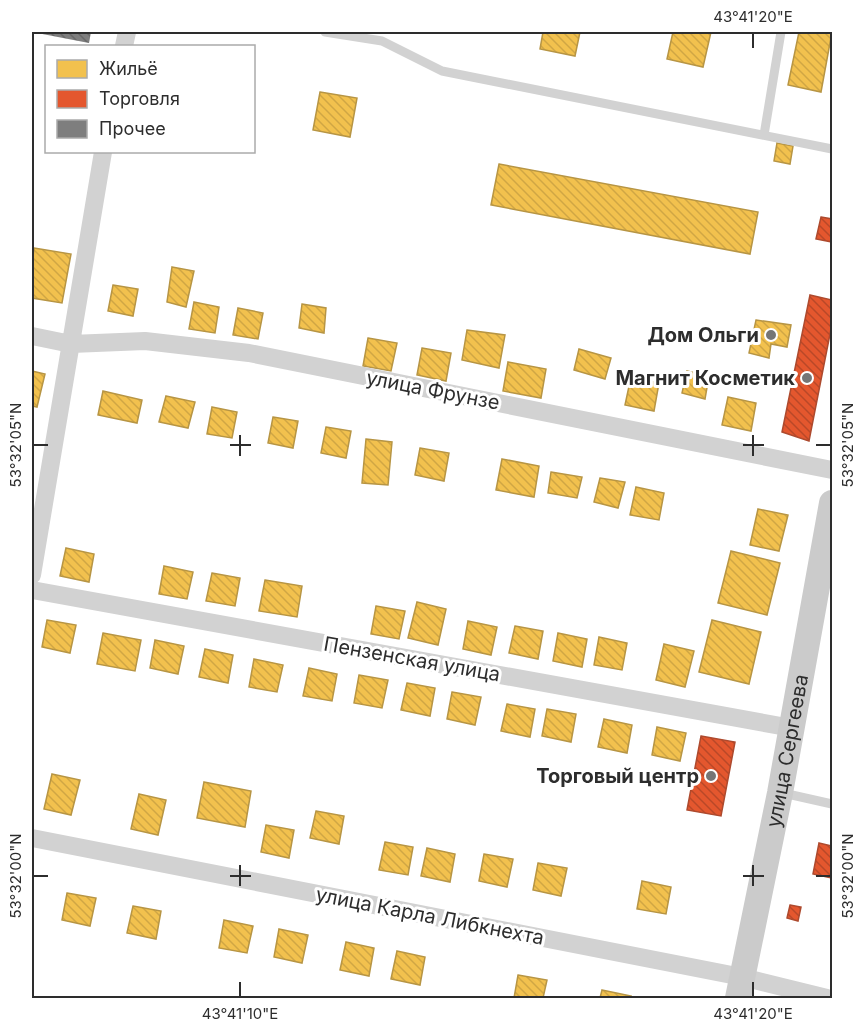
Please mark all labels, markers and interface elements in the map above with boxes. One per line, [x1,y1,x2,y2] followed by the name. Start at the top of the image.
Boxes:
[713,7,793,26] text: 43°41'20"E
[45,45,255,153] legend
[99,58,158,79] text: Жильё
[99,88,180,109] text: Торговля
[99,118,166,139] text: Прочее
[647,323,759,347] place label: Дом Ольги
[764,328,778,342] marker: Дом Ольги
[364,365,502,415] street label: улица Фрунзе
[615,366,795,390] place label: Магнит Косметик
[800,371,814,385] marker: Магнит Косметик
[6,403,25,487] text: 53°32'05"N
[838,403,857,487] text: 53°32'05"N
[322,632,502,686] street label: Пензенская улица
[761,672,813,830] street label: улица Сергеева
[536,764,699,788] place label: Торговый центр
[704,769,718,783] marker: Торговый центр
[6,833,25,919] text: 53°32'00"N
[838,833,857,919] text: 53°32'00"N
[314,882,546,950] street label: улица Карла Либкнехта
[202,1004,278,1023] text: 43°41'10"E
[713,1004,793,1023] text: 43°41'20"E

